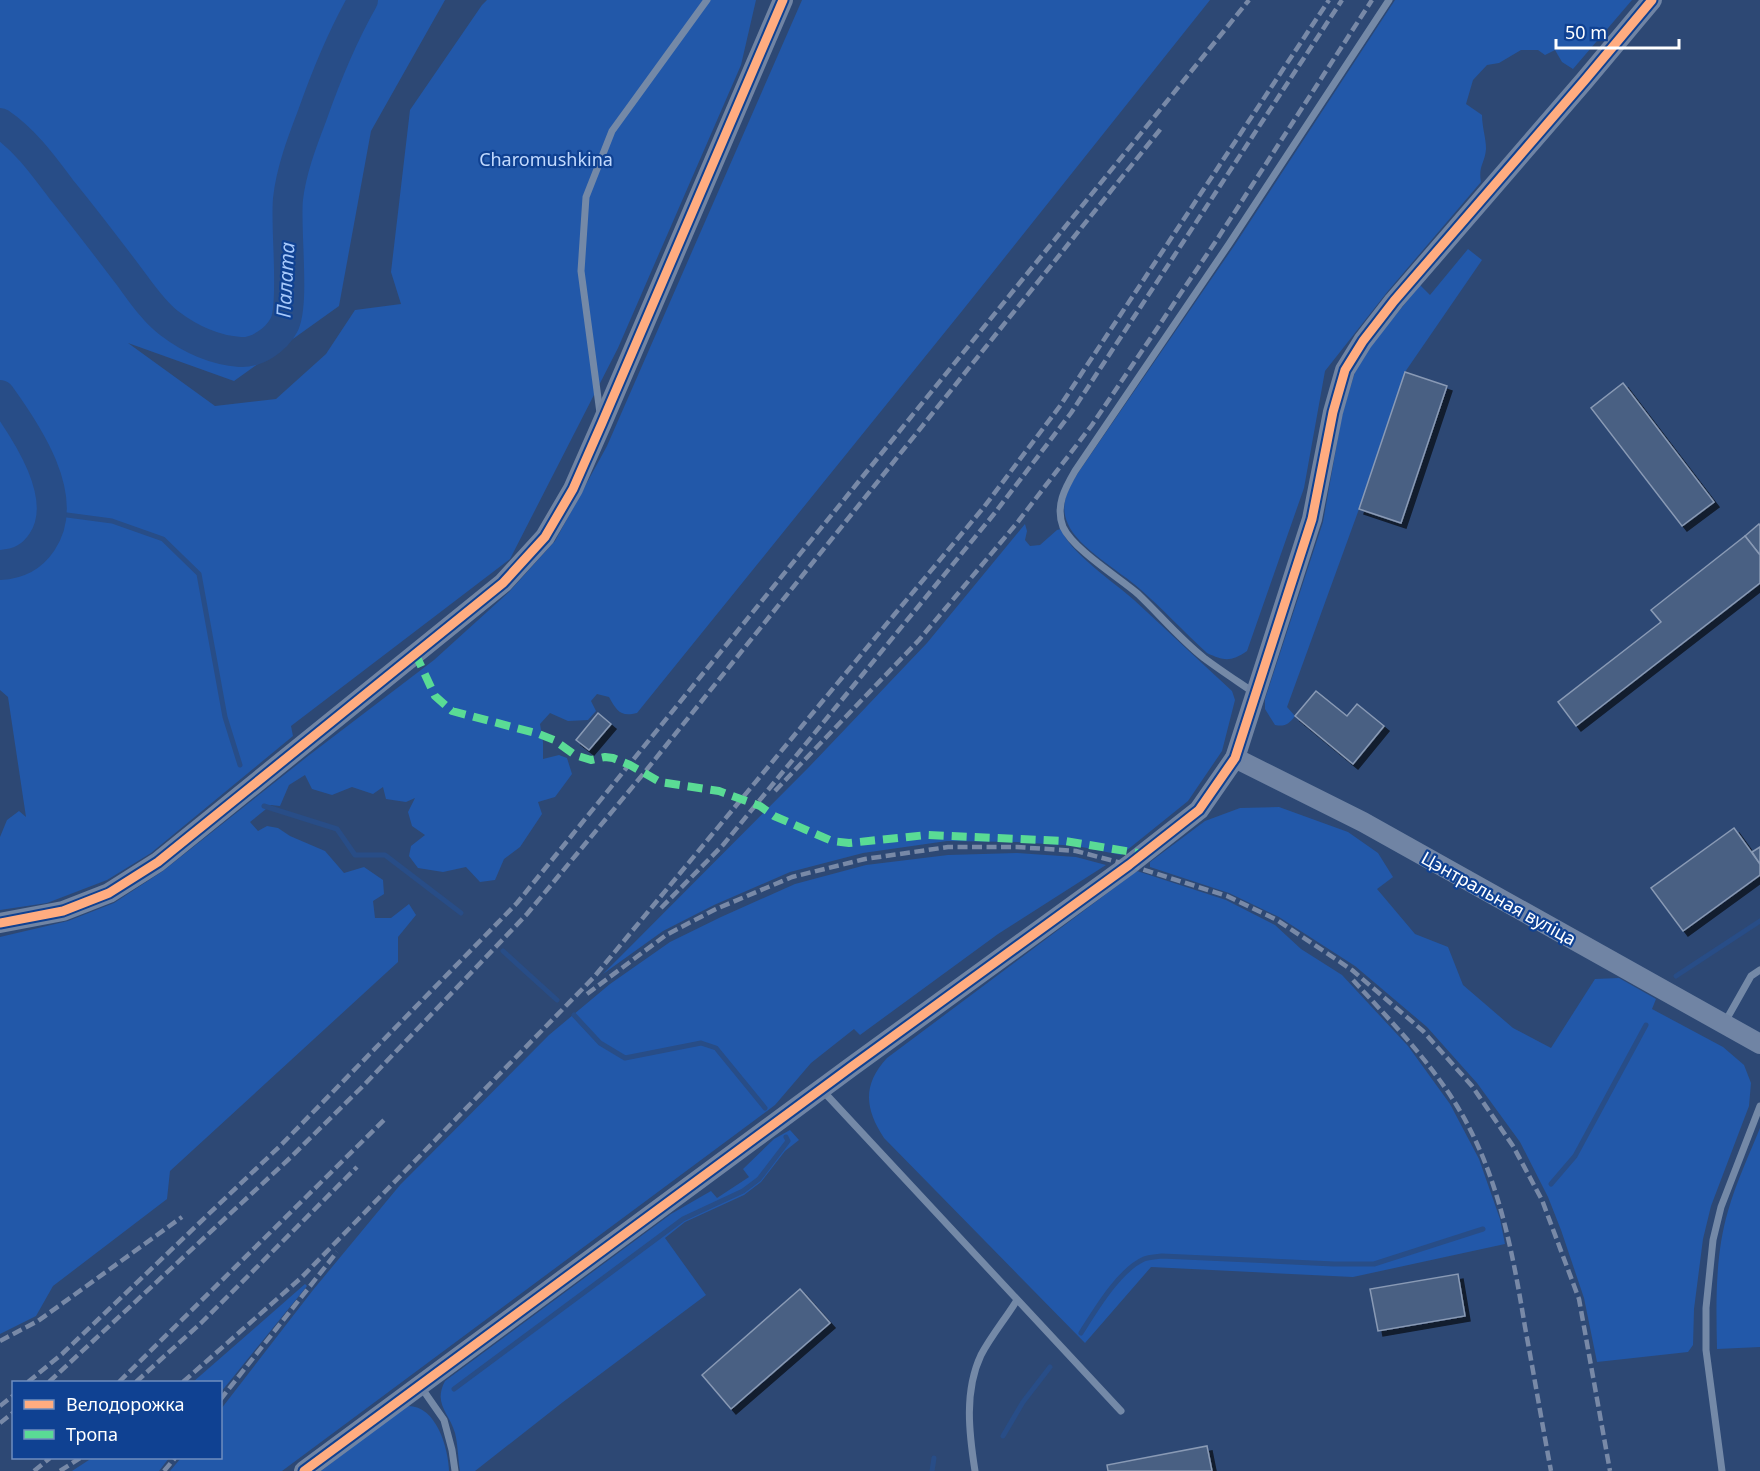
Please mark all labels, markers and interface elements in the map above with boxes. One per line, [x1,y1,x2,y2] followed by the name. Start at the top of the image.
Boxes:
[1556,12,1679,50] scale bar
[1565,20,1607,44] text: 50 m
[479,147,613,171] park label: Charomushkina
[270,241,300,319] water label: Палата
[1417,845,1581,951] street label: Цэнтральная вуліца
[12,1381,222,1459] legend
[66,1392,184,1416] text: Велодорожка
[66,1422,118,1446] text: Тропа

